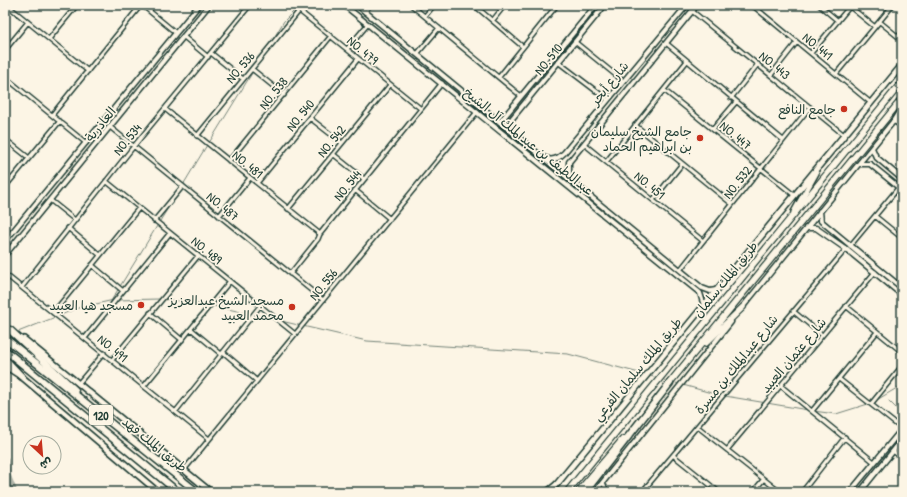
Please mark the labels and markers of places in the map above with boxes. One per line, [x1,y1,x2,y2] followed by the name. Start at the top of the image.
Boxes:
[778,100,836,120] place label: جامع النافع
[839,104,849,114] marker: جامع النافع
[591,122,692,157] place label: جامع الشيخ سليمان بن ابراهيم الحماد
[695,133,705,143] marker: جامع الشيخ سليمان بن ابراهيم الحماد
[167,291,284,324] place label: مسجد الشيخ عبدالعزيز محمد العبيد
[49,296,133,314] place label: مسجد هيا العبيد
[136,300,146,310] marker: مسجد هيا العبيد
[287,302,297,312] marker: مسجد الشيخ عبدالعزيز محمد العبيد

